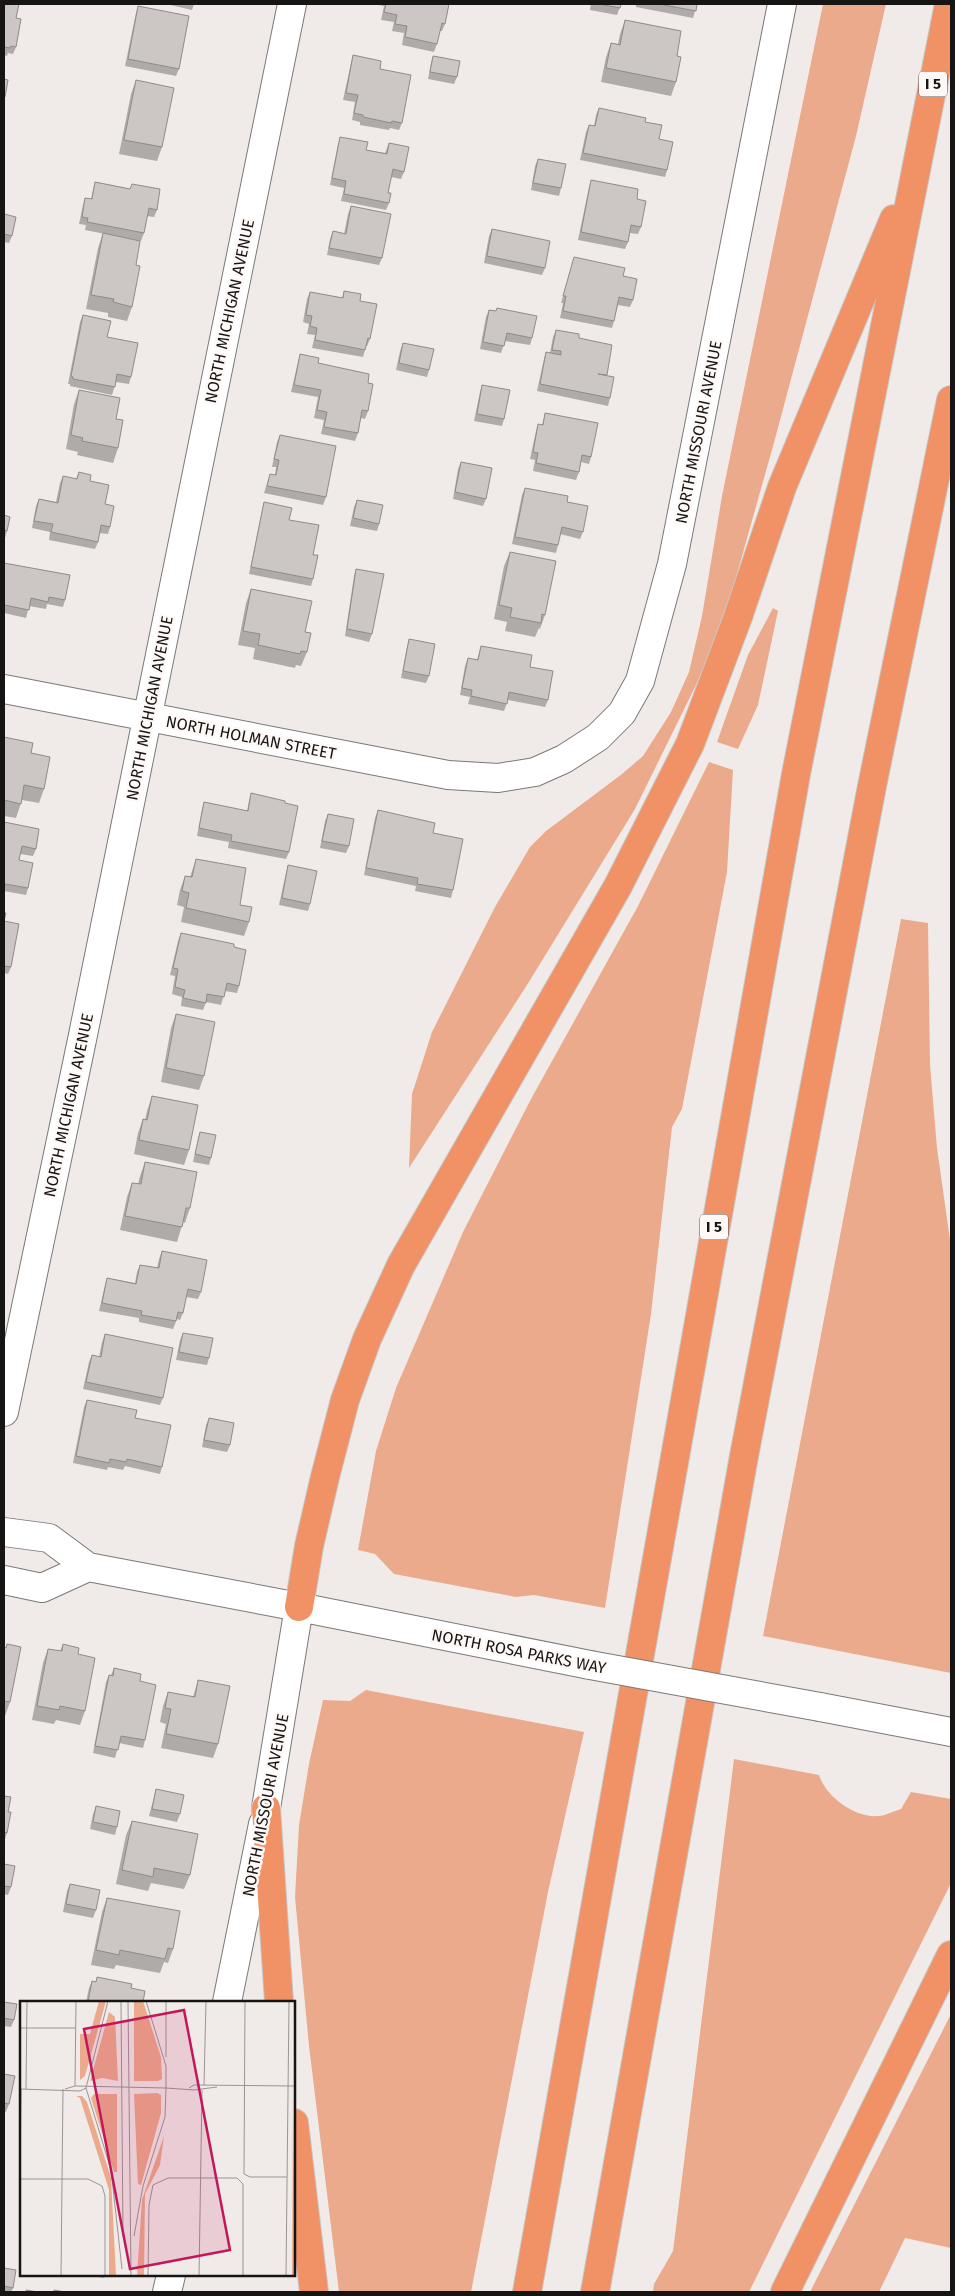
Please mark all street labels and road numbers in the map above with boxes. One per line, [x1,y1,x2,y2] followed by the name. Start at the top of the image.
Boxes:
[919,72,947,96] road number: I 5
[201,217,258,405] street label: NORTH MICHIGAN AVENUE
[671,339,726,525] street label: NORTH MISSOURI AVENUE
[122,614,177,802] street label: NORTH MICHIGAN AVENUE
[164,712,338,763] street label: NORTH HOLMAN STREET
[40,1011,97,1199] street label: NORTH MICHIGAN AVENUE
[700,1214,728,1240] road number: I 5
[430,1625,608,1678] street label: NORTH ROSA PARKS WAY
[238,1712,293,1898] street label: NORTH MISSOURI AVENUE

